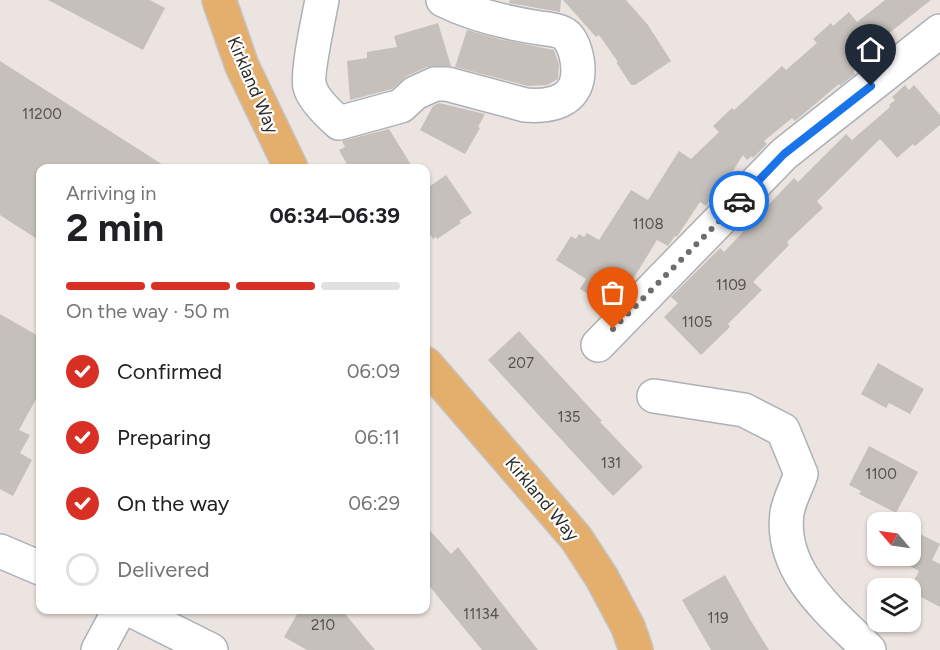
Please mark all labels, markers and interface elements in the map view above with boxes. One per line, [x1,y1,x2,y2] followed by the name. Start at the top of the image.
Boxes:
[845,24,896,86] pin
[223,33,283,137] street label: Kirkland Way
[854,33,887,66] icon: home
[22,105,62,123] house number: 11200
[709,171,769,231] courier
[66,181,156,205] text: Arriving in
[723,185,756,218] icon: car
[269,202,400,229] text: 06:34–06:39
[66,204,164,251] text: 2 min
[632,215,664,233] house number: 1108
[587,267,638,329] pin
[596,276,629,309] icon: bag
[716,276,746,294] house number: 1109
[66,299,229,323] text: On the way · 50 m
[682,313,712,331] house number: 1105
[508,354,534,372] house number: 207
[66,355,99,388] icon: check
[117,358,222,385] text: Confirmed
[347,359,400,383] text: 06:09
[558,408,580,426] house number: 135
[66,421,99,454] icon: check
[117,424,211,451] text: Preparing
[354,425,400,449] text: 06:11
[500,452,584,546] street label: Kirkland Way
[601,454,621,472] house number: 131
[865,465,897,483] house number: 1100
[66,487,99,520] icon: check
[117,490,229,517] text: On the way
[348,491,400,515] text: 06:29
[867,512,921,566] north arrow
[867,512,921,632] map controls
[117,556,210,583] text: Delivered
[867,578,921,632] button: layers
[463,605,499,623] house number: 11134
[708,609,728,627] house number: 119
[311,616,335,634] house number: 210

